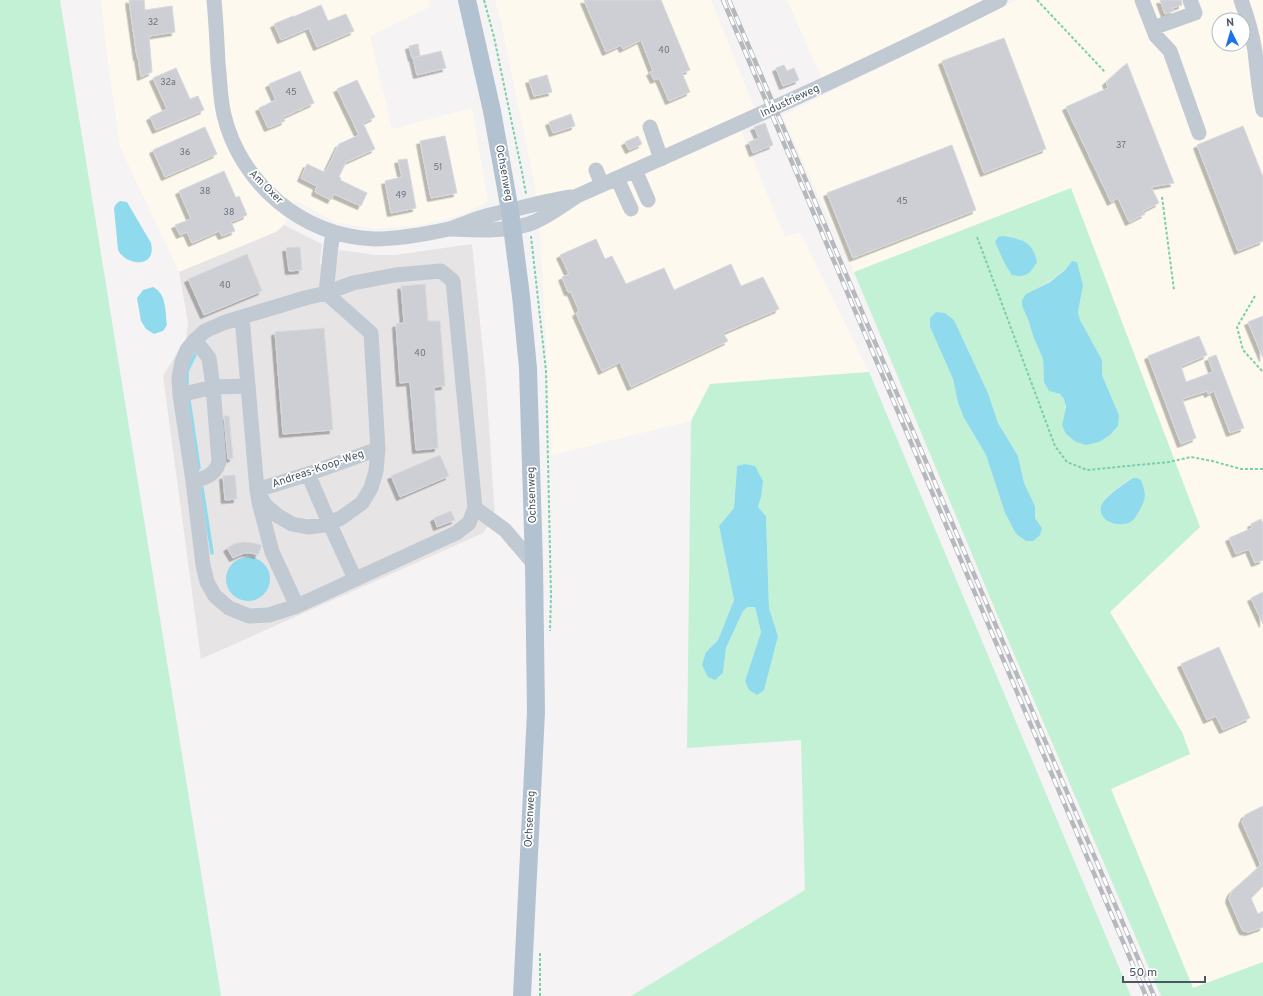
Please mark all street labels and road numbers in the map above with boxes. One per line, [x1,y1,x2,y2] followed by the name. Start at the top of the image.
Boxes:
[758,81,822,121] street label: Industrieweg
[492,144,516,202] street label: Ochsenweg
[246,167,287,208] street label: Am Oxer
[270,447,366,491] street label: Andreas-Koop-Weg
[524,466,540,524] street label: Ochsenweg
[522,790,538,848] street label: Ochsenweg

